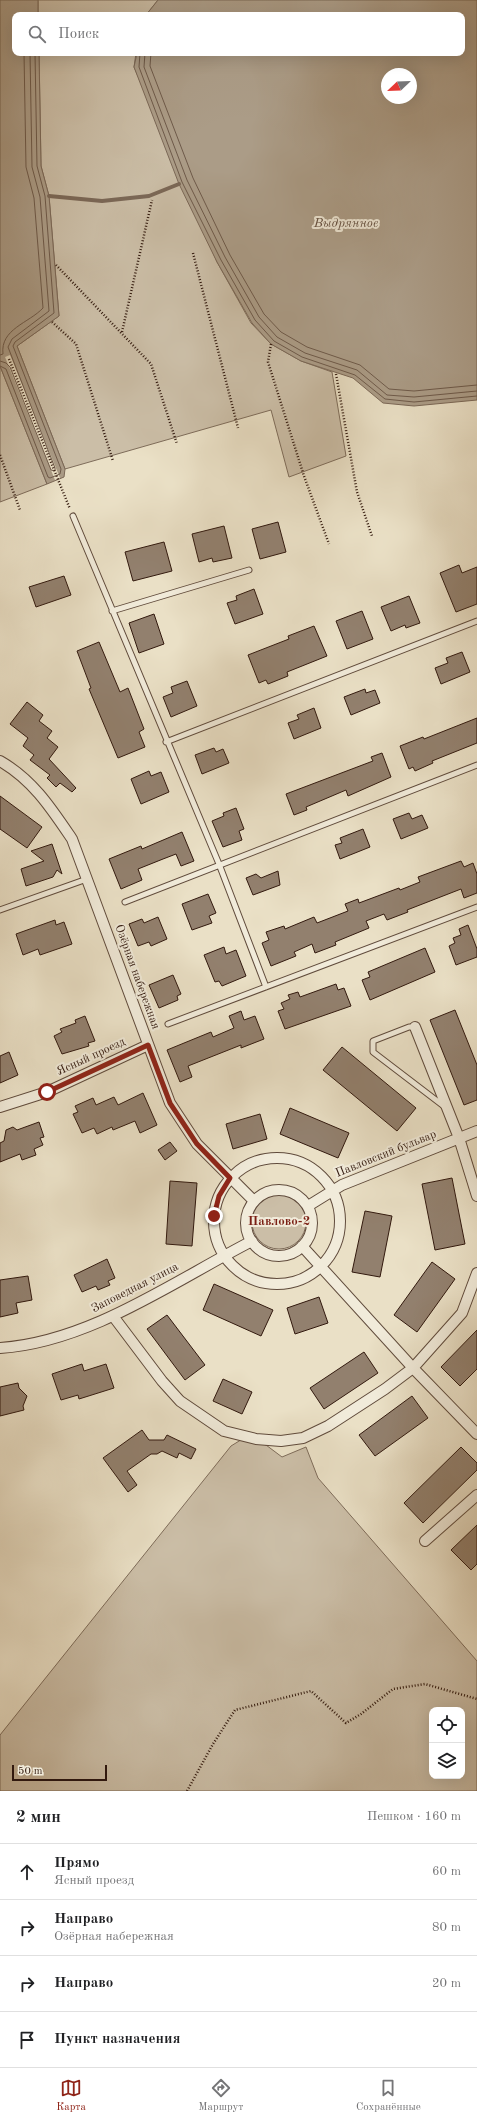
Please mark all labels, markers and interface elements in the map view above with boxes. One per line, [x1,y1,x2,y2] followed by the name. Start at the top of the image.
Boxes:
[12,12,465,56] search box
[26,23,48,45] icon: search
[58,27,99,42] text: Поиск
[381,68,417,104] north arrow
[313,217,378,230] water label: Выдрянное
[112,923,162,1031] street label: Озёрная набережная
[55,1036,127,1078] street label: Ясный проезд
[38,1083,56,1101] route start
[334,1128,438,1180] street label: Павловский бульвар
[205,1207,223,1225] route end
[248,1215,310,1228] district label: Павлово-2
[90,1261,181,1315] street label: Заповедная улица
[429,1707,465,1779] map controls
[429,1707,465,1743] button: locate
[429,1743,465,1779] button: layers
[12,1763,107,1782] scale bar
[18,1766,43,1777] text: 50 m
[16,1809,61,1826] text: 2 мин
[367,1810,461,1823] text: Пешком · 160 m
[54,1856,100,1871] text: Прямо
[16,1861,38,1883] icon: ahead
[432,1865,461,1878] text: 60 m
[54,1874,134,1887] text: Ясный проезд
[54,1912,113,1927] text: Направо
[16,1917,38,1939] icon: right
[432,1921,461,1934] text: 80 m
[54,1930,174,1943] text: Озёрная набережная
[16,1973,38,1995] icon: right
[54,1976,113,1991] text: Направо
[432,1977,461,1990] text: 20 m
[16,2029,38,2051] icon: arrive
[54,2032,181,2047] text: Пункт назначения
[56,2077,86,2115] tab: Карта
[198,2077,244,2115] tab: Маршрут
[356,2077,421,2115] tab: Сохранённые

